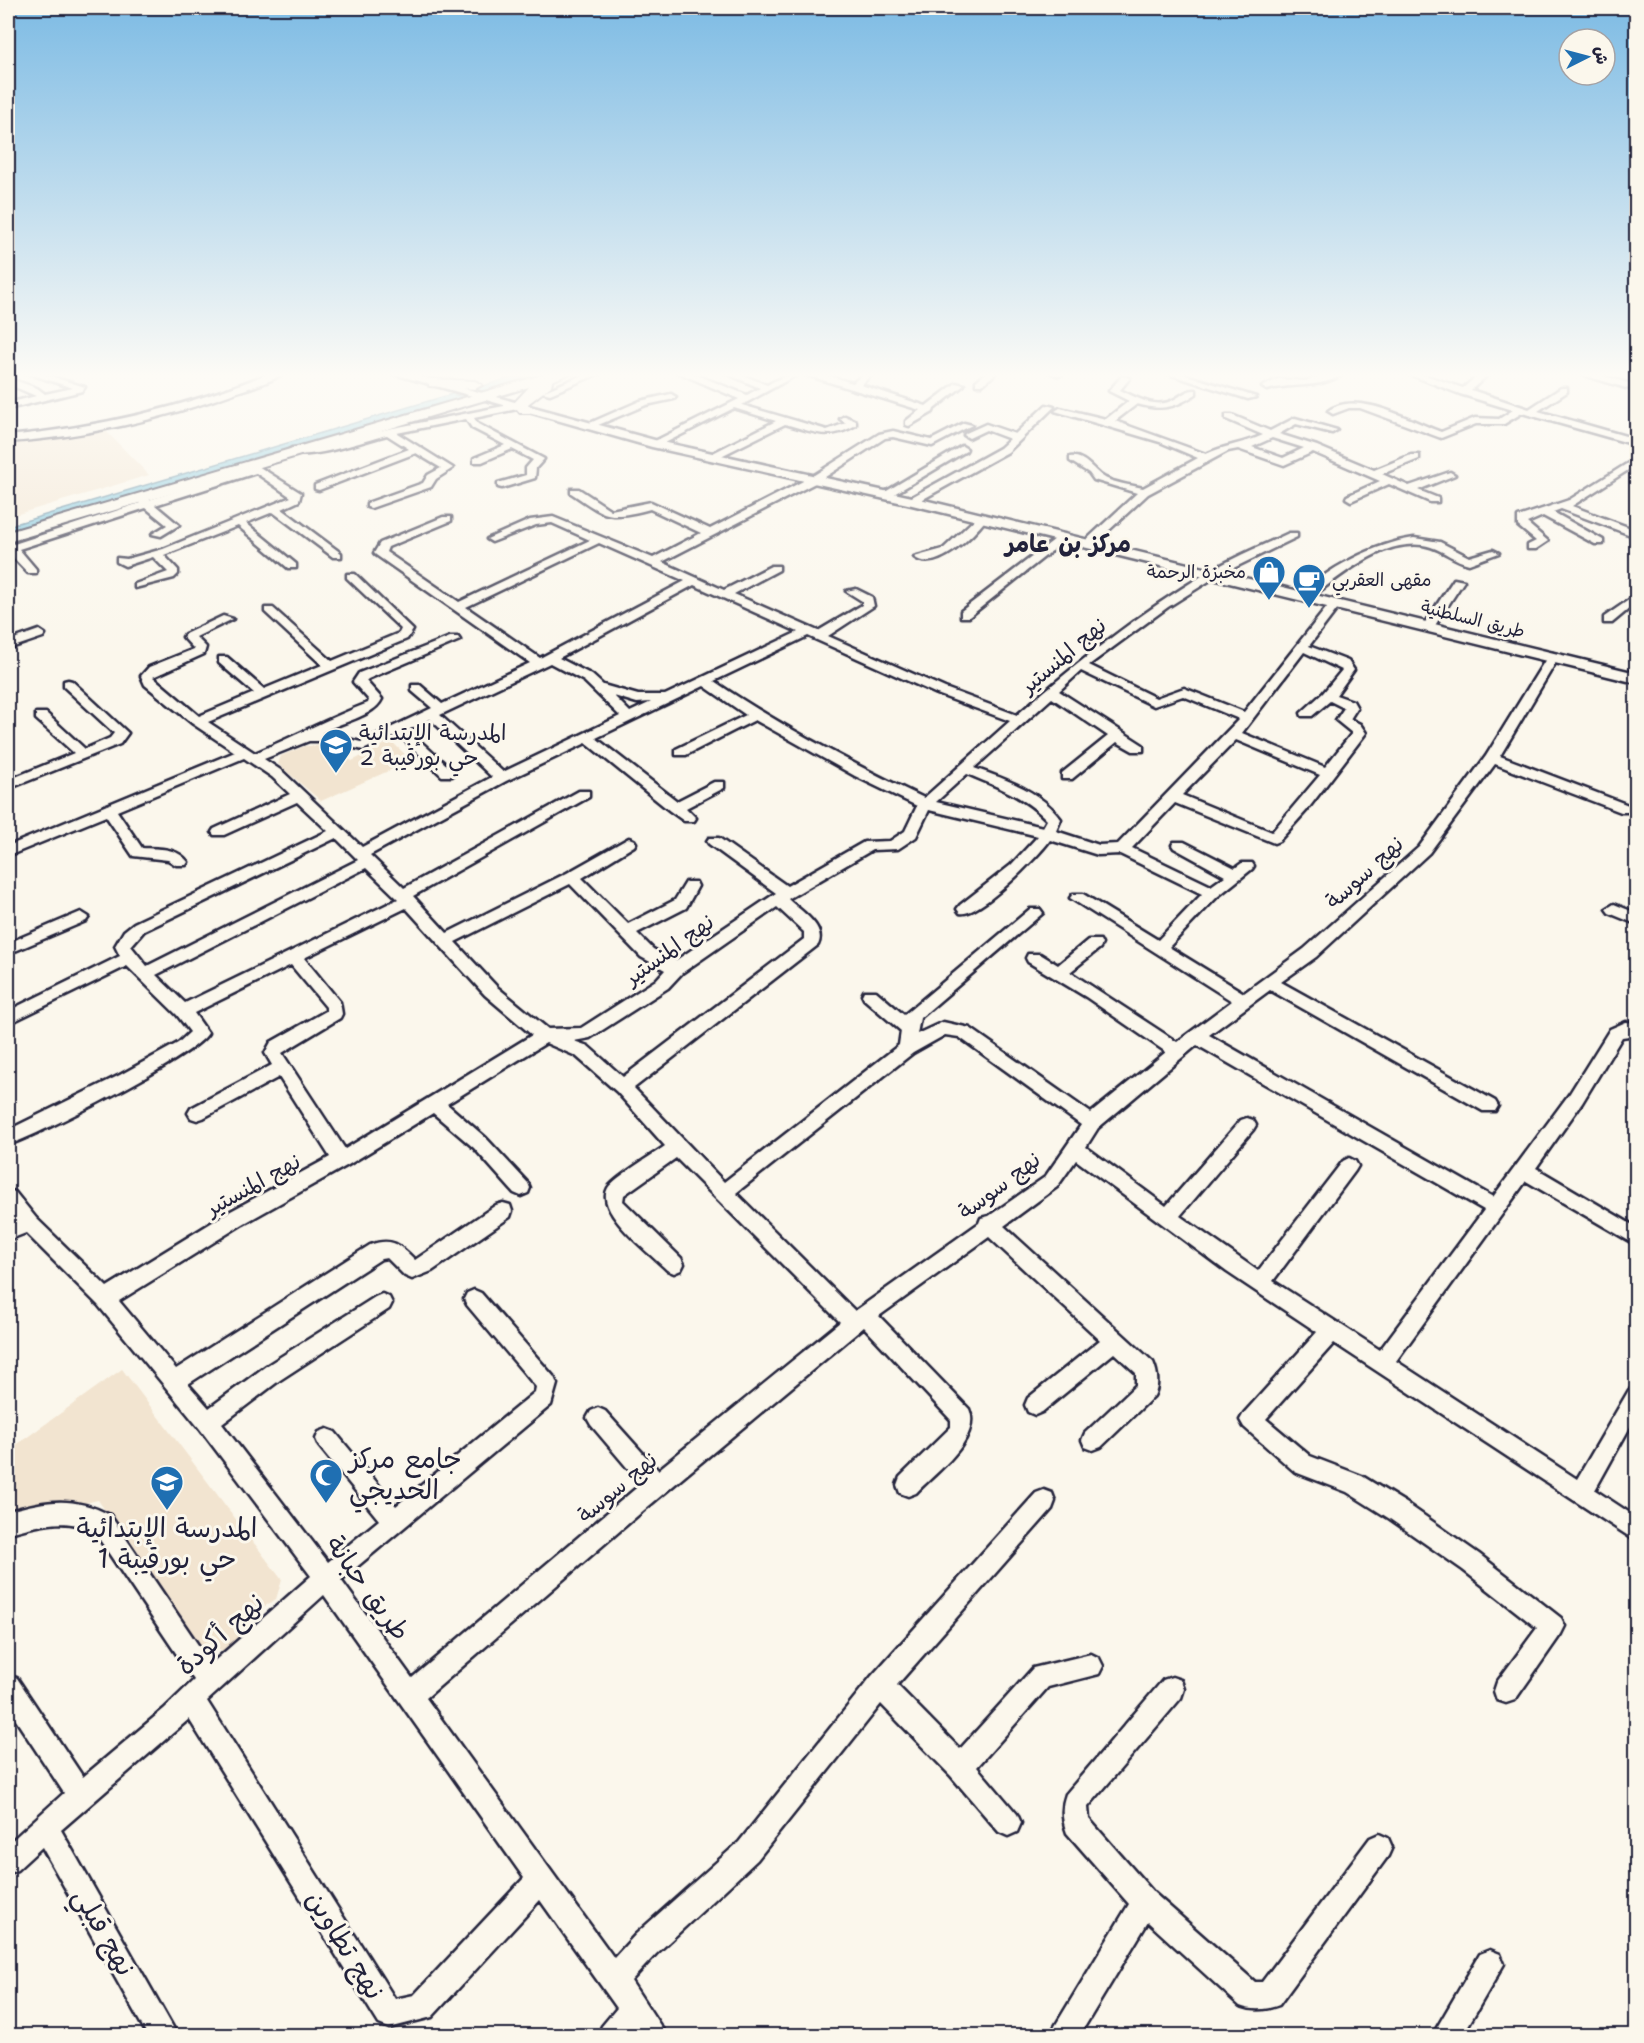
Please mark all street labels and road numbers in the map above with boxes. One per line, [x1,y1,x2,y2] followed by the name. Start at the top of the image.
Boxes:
[1418,594,1528,644] street label: طريق السلطنية
[1013,611,1113,702] street label: نهج المنستير
[1319,829,1410,916] street label: نهج سوسة
[617,907,720,994] street label: نهج المنستير
[952,1145,1047,1227] street label: نهج سوسة
[199,1147,306,1224] street label: نهج المنستير
[571,1445,664,1530] street label: نهج سوسة
[318,1527,419,1648] street label: طريق حبانة
[168,1584,272,1683] street label: نهج أكودة
[60,1881,144,1985] street label: نهج قبلي
[297,1883,394,2006] street label: نهج تطاوين

